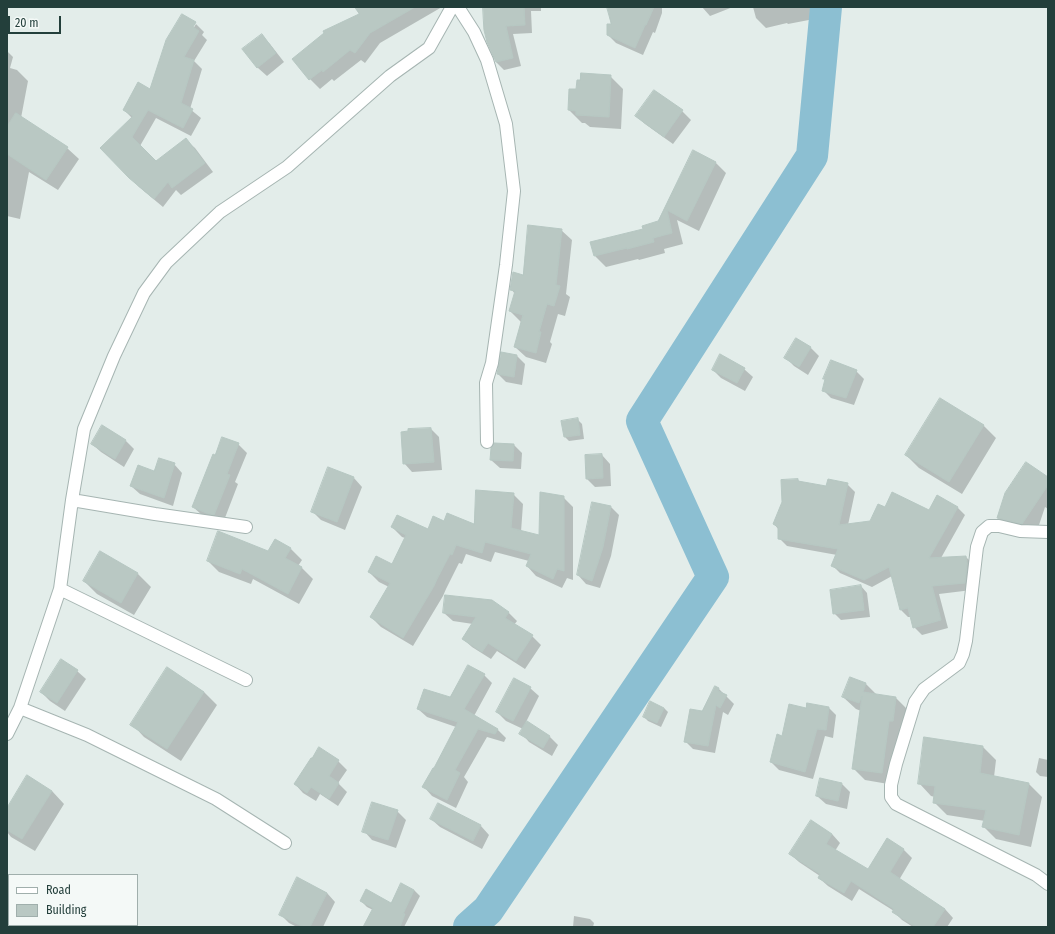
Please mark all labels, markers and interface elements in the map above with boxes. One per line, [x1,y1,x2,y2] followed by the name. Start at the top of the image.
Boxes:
[10,8,63,34] scale bar
[15,16,39,30] text: 20 m
[8,874,138,926] legend
[46,883,71,897] text: Road
[46,903,86,917] text: Building

